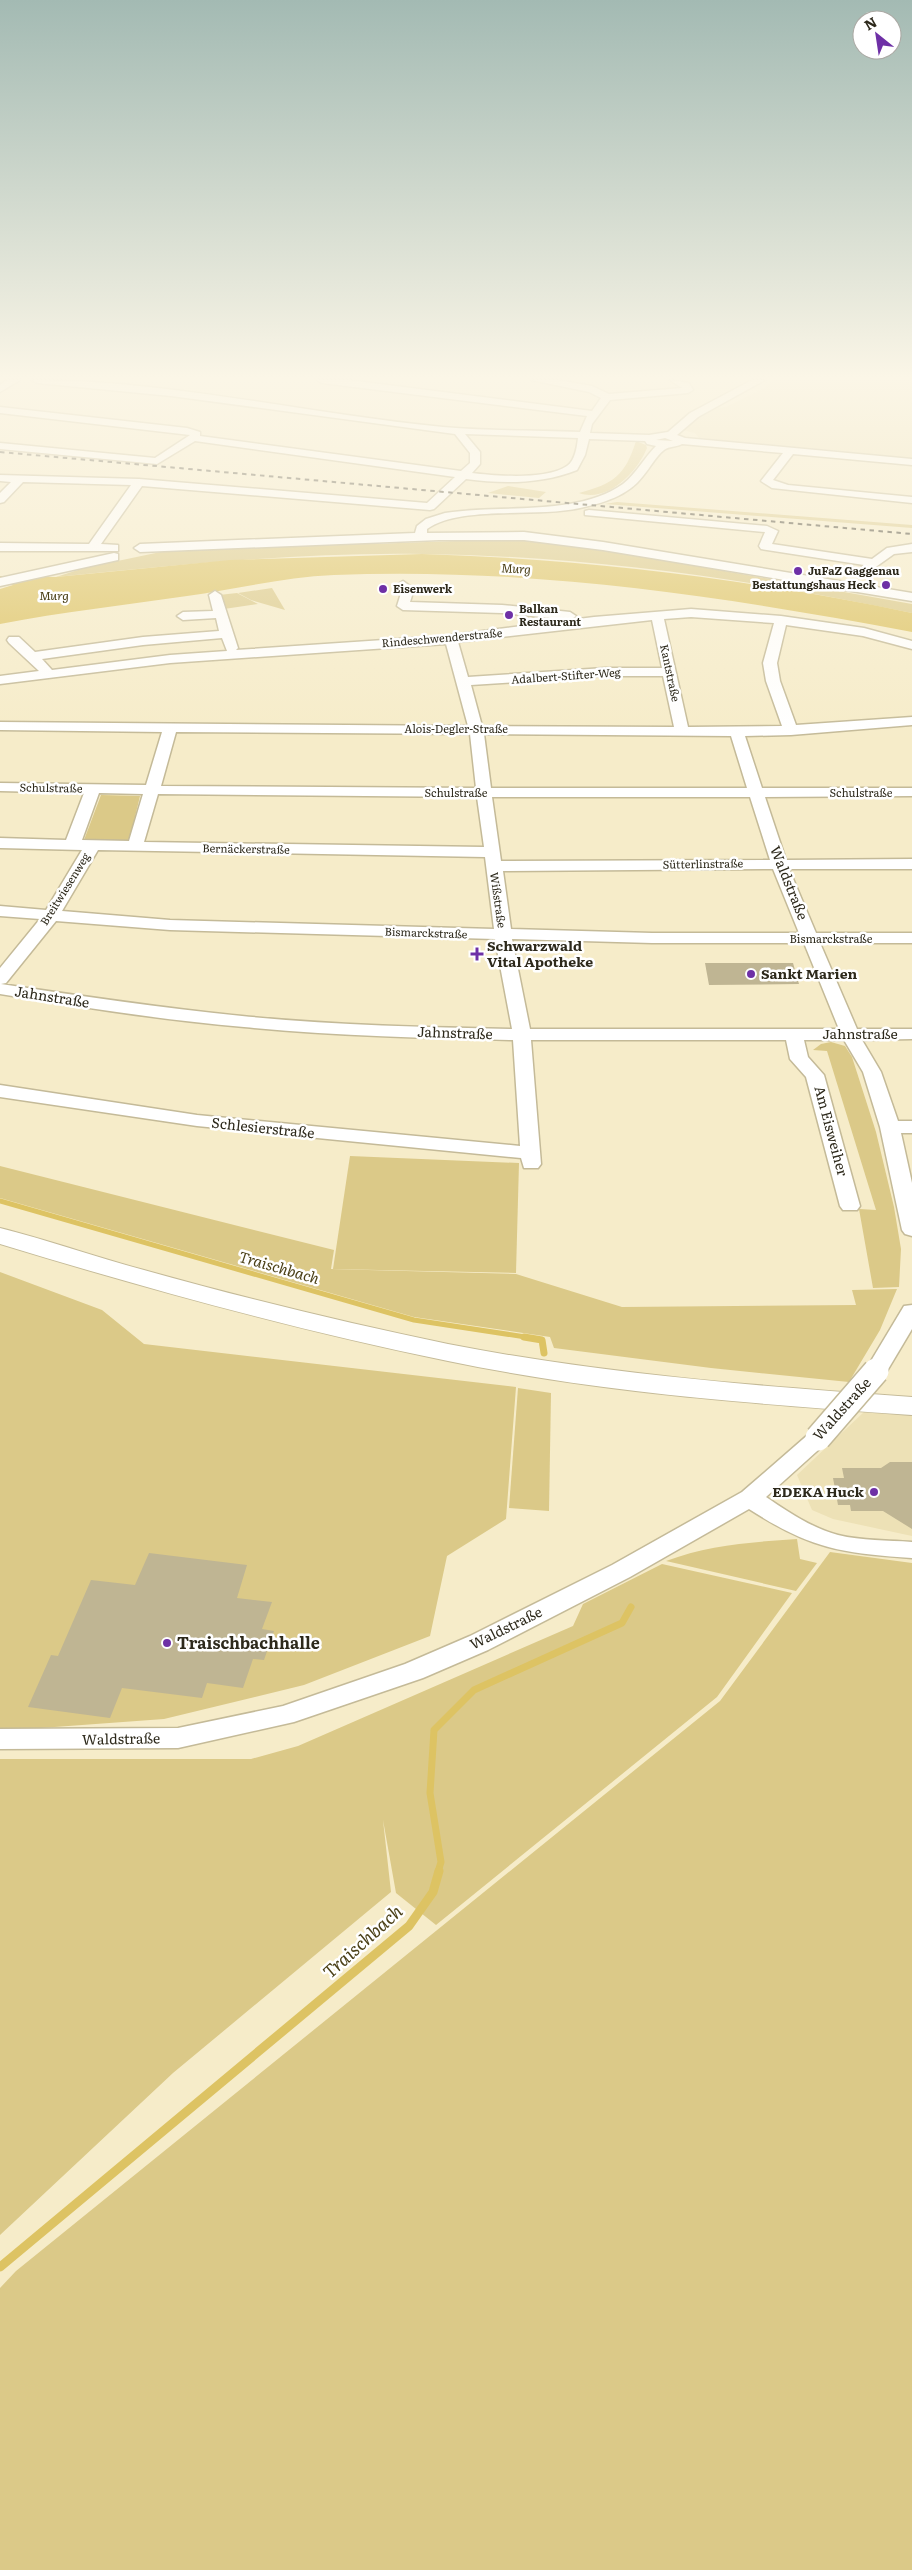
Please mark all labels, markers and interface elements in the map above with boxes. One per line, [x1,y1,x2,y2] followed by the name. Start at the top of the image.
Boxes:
[852,10,902,60] north arrow
[860,11,880,34] text: N
[501,558,531,578] water label: Murg
[808,562,900,578] place label: JuFaZ Gaggenau
[792,565,804,577] marker: JuFaZ Gaggenau
[752,576,877,592] place label: Bestattungshaus Heck
[880,579,892,591] marker: Bestattungshaus Heck
[393,580,453,596] place label: Eisenwerk
[377,583,389,595] marker: Eisenwerk
[39,586,69,604] water label: Murg
[519,600,581,629] place label: Balkan Restaurant
[503,609,515,621] marker: Balkan Restaurant
[381,624,503,650] street label: Rindeschwenderstraße
[657,643,685,703] street label: Kantstraße
[511,663,622,687] street label: Adalbert-Stifter-Weg
[404,720,508,736] street label: Alois-Degler-Straße
[19,778,83,796] street label: Schulstraße
[424,784,488,800] street label: Schulstraße
[829,784,893,800] street label: Schulstraße
[202,839,290,857] street label: Bernäckerstraße
[766,843,814,923] street label: Waldstraße
[35,848,93,928] street label: Breitwiesenweg
[663,854,744,872] street label: Sütterlinstraße
[487,871,511,929] street label: Wißstraße
[384,923,468,941] street label: Bismarckstraße
[790,930,873,946] street label: Bismarckstraße
[487,935,593,971] place label: Schwarzwald Vital Apotheke
[471,948,483,960] marker: Schwarzwald Vital Apotheke
[761,963,857,983] place label: Sankt Marien
[745,968,757,980] marker: Sankt Marien
[13,980,91,1012] street label: Jahnstraße
[417,1021,493,1043] street label: Jahnstraße
[822,1023,898,1043] street label: Jahnstraße
[810,1083,854,1179] street label: Am Eisweiher
[211,1112,316,1142] street label: Schlesierstraße
[237,1244,322,1289] water label: Traischbach
[808,1373,875,1444] street label: Waldstraße
[772,1481,865,1501] place label: EDEKA Huck
[868,1486,880,1498] marker: EDEKA Huck
[466,1601,545,1653] street label: Waldstraße
[177,1630,320,1654] place label: Traischbachhalle
[161,1637,173,1649] marker: Traischbachhalle
[82,1727,160,1749] street label: Waldstraße
[316,1897,408,1984] water label: Traischbach

